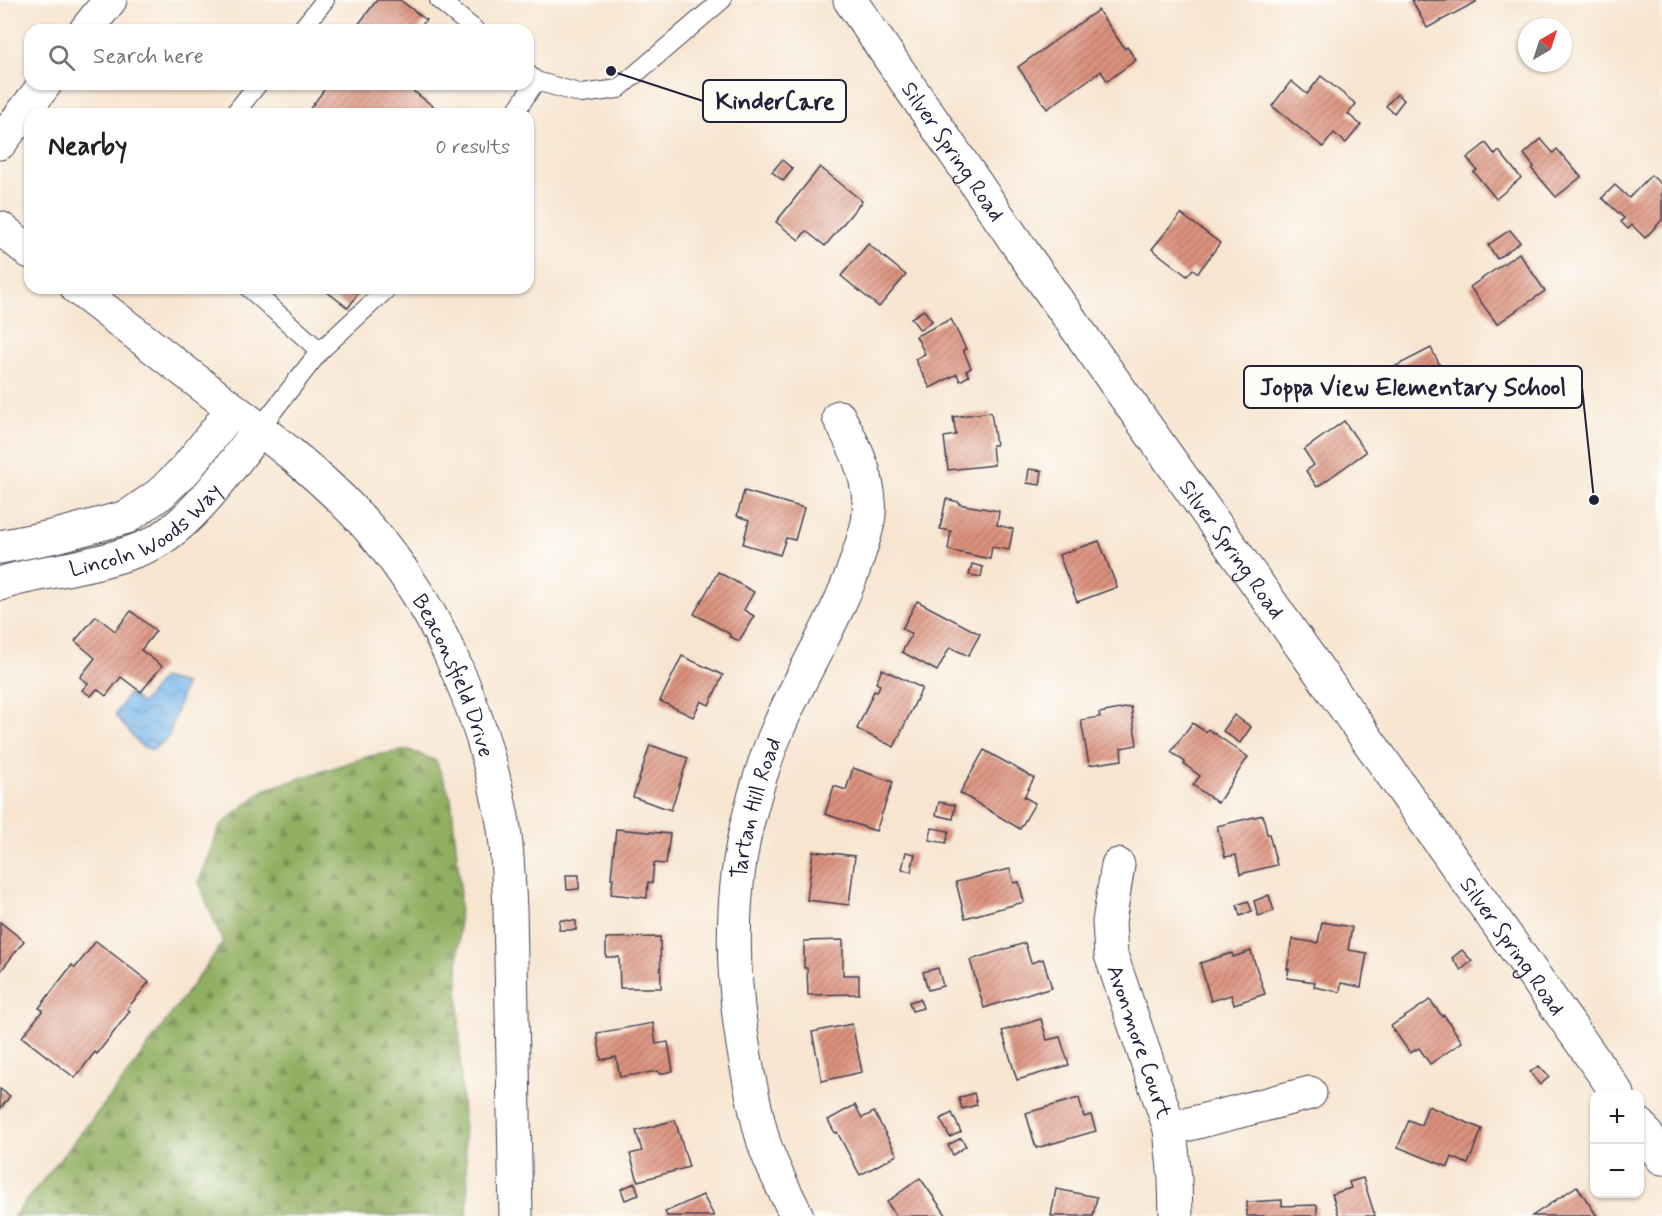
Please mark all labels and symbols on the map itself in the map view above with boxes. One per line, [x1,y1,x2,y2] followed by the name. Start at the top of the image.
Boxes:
[1518,18,1572,72] north arrow
[894,77,1010,227] street label: Silver Spring Road
[703,80,846,122] callout: KinderCare
[715,87,835,118] text: KinderCare
[1244,366,1582,408] callout: Joppa View Elementary School
[1260,373,1566,404] text: Joppa View Elementary School
[1172,475,1290,625] street label: Silver Spring Road
[67,478,229,584] street label: Lincoln Woods Way
[405,589,499,761] street label: Beaconsfield Drive
[726,734,789,881] street label: Tartan Hill Road
[1453,872,1570,1022] street label: Silver Spring Road
[1099,961,1177,1123] street label: Avonmore Court

